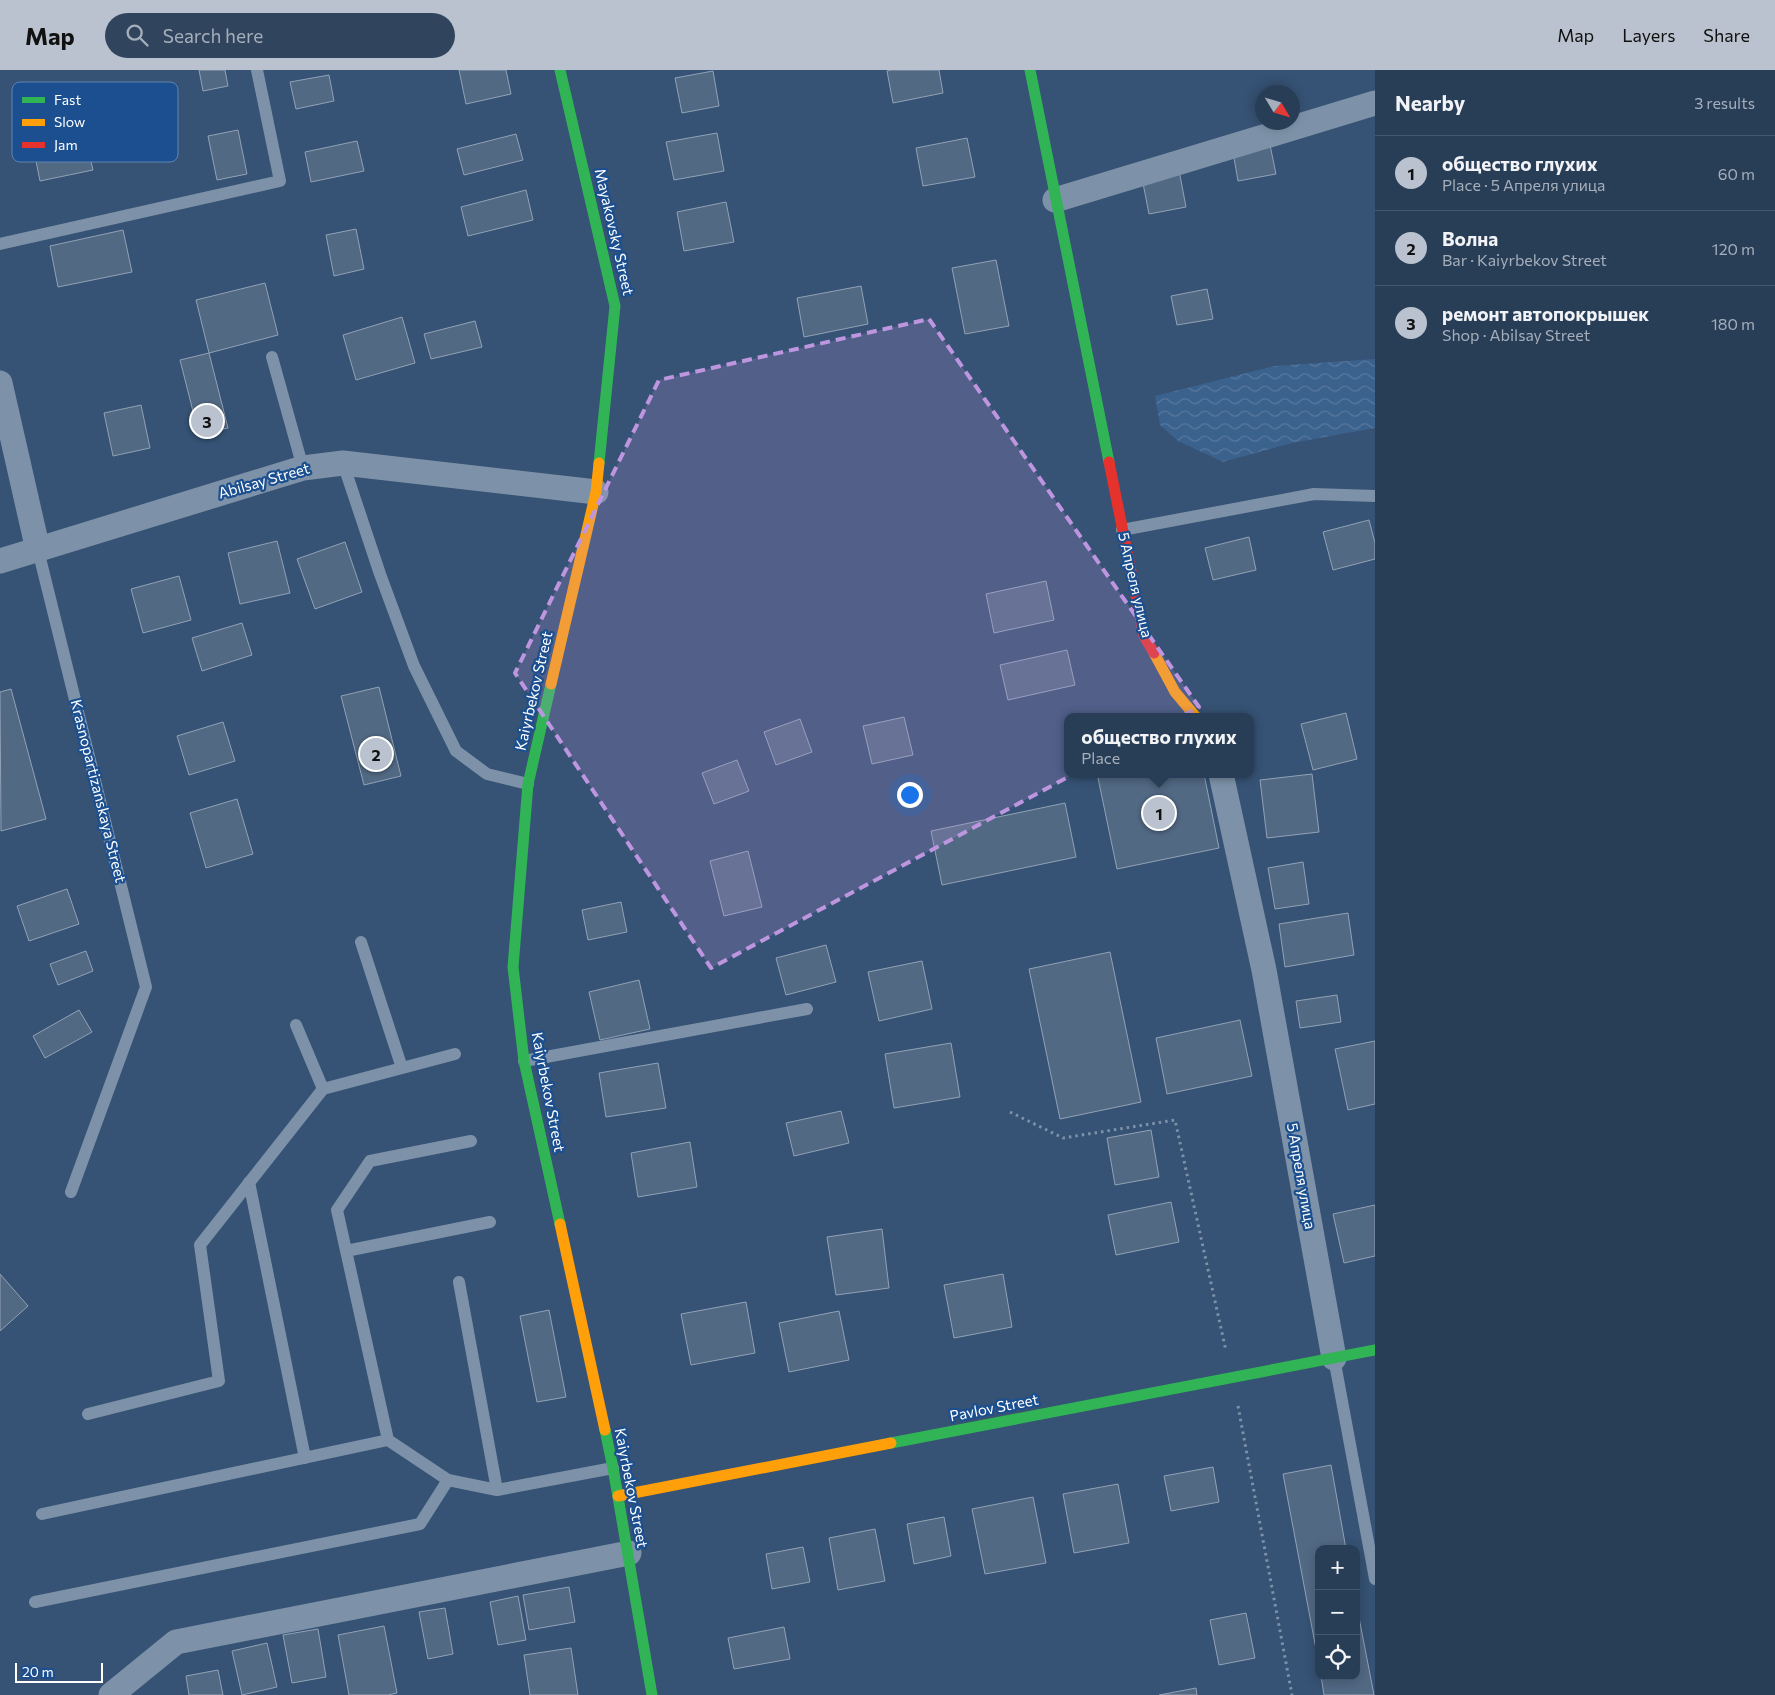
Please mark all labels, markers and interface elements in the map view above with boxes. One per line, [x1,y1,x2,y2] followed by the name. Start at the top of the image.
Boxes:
[105,13,455,58] search box
[25,21,75,50] text: Map
[123,21,151,49] icon: search
[163,24,263,47] text: Search here
[1557,24,1594,46] text: Map
[1622,24,1675,46] text: Layers
[1703,24,1750,46] text: Share
[12,82,178,162] legend
[1255,85,1300,130] north arrow
[1395,90,1465,115] text: Nearby
[54,91,81,108] text: Fast
[1694,93,1755,112] text: 3 results
[54,113,85,130] text: Slow
[54,136,78,153] text: Jam
[1442,152,1597,175] text: общество глухих
[1407,164,1415,183] text: 1
[1718,164,1755,183] text: 60 m
[592,167,638,297] street label: Mayakovsky Street
[1442,175,1605,194] text: Place · 5 Апреля улица
[1442,227,1498,250] text: Волна
[1406,239,1416,258] text: 2
[1712,239,1755,258] text: 120 m
[1442,250,1607,269] text: Bar · Kaiyrbekov Street
[1442,302,1649,325] text: ремонт автопокрышек
[1406,314,1416,333] text: 3
[1711,314,1755,333] text: 180 m
[1442,325,1590,344] text: Shop · Abilsay Street
[191,402,223,440] pin: 3
[216,458,312,502] street label: Abilsay Street
[1115,530,1157,639] street label: 5 Апреля улица
[511,629,555,752] street label: Kaiyrbekov Street
[67,697,130,884] street label: Krasnopartizanskaya Street
[1064,713,1254,778] popup
[1081,725,1237,748] text: общество глухих
[360,735,392,773] pin: 2
[1081,748,1120,767] text: Place
[897,782,923,808] your location
[1143,794,1175,832] pin: 1
[529,1030,569,1153] street label: Kaiyrbekov Street
[1284,1121,1320,1230] street label: 5 Апреля улица
[948,1390,1040,1424] street label: Pavlov Street
[612,1426,652,1549] street label: Kaiyrbekov Street
[1315,1545,1360,1680] map controls
[1315,1545,1360,1590] button: +
[1315,1590,1360,1635] button: −
[1315,1635,1360,1680] button: locate
[15,1660,102,1683] scale bar
[22,1663,54,1680] text: 20 m

